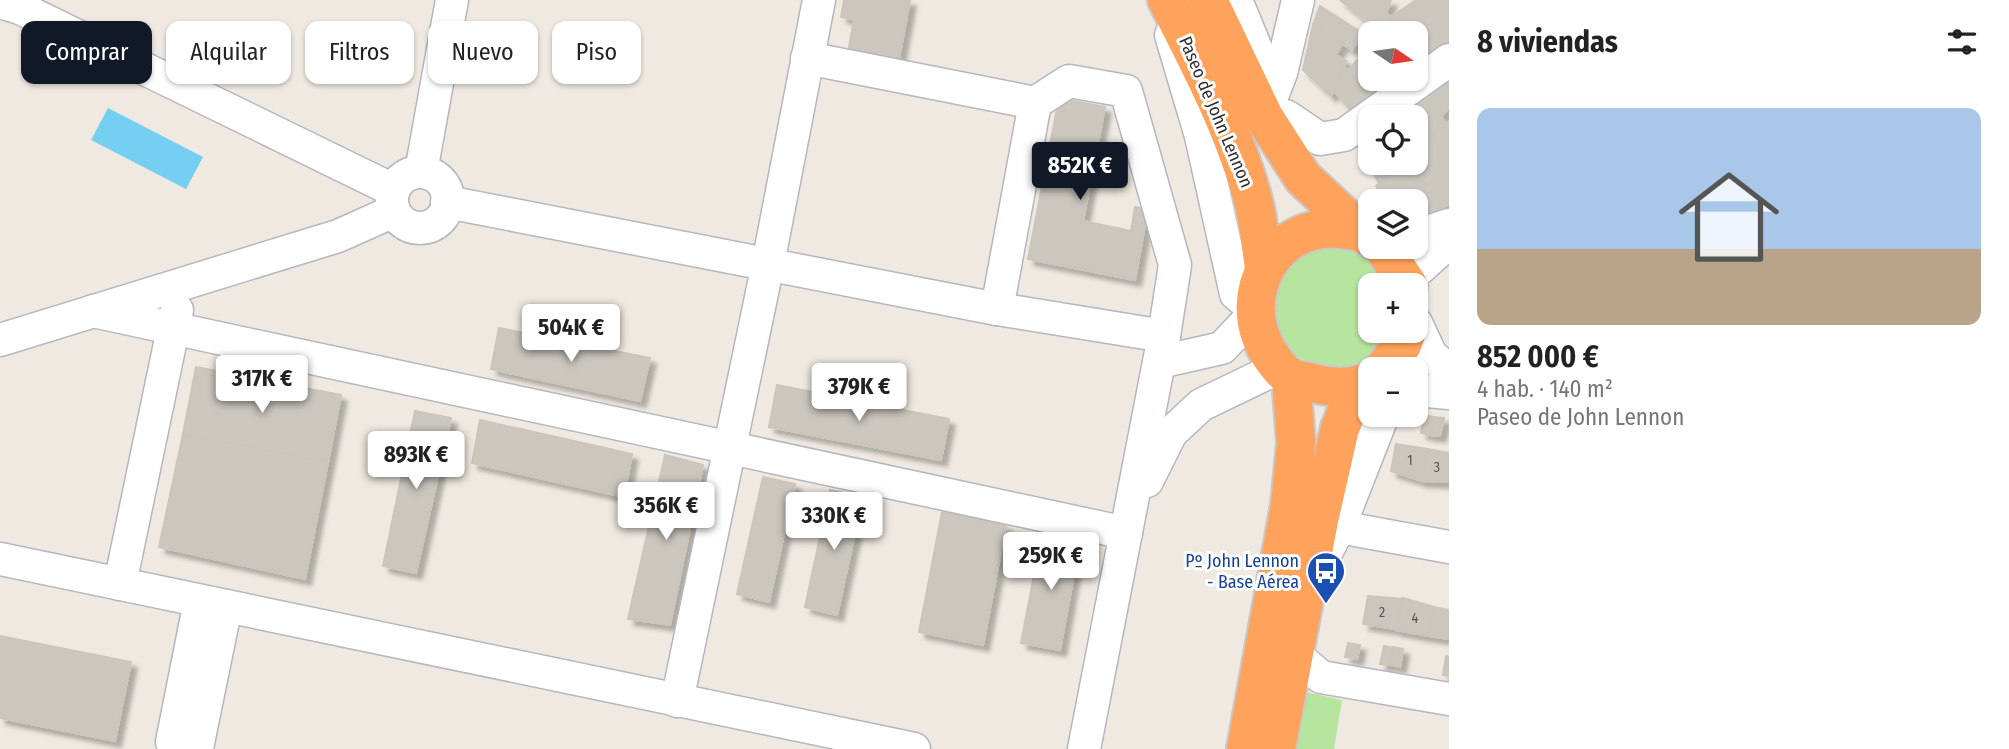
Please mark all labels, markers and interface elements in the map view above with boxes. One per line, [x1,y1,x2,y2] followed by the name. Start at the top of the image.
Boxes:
[21,21,152,84] chip: Comprar
[166,21,291,84] chip: Alquilar
[305,21,414,84] chip: Filtros
[428,21,538,84] chip: Nuevo
[552,21,641,84] chip: Piso
[1358,21,1428,91] north arrow
[1358,21,1428,427] map controls
[1943,23,1981,61] icon: filters
[1477,24,1618,60] text: 8 viviendas
[1174,33,1258,191] street label: Paseo de John Lennon
[1358,105,1428,175] button: locate
[1023,142,1137,202] pin: 852K €
[1048,151,1112,179] text: 852K €
[1666,154,1792,280] icon: home
[1358,189,1428,259] button: layers
[1358,273,1428,343] button: +
[514,304,628,364] pin: 504K €
[538,313,604,341] text: 504K €
[1477,339,1599,375] text: 852 000 €
[205,356,319,415] pin: 317K €
[1358,357,1428,427] button: −
[232,364,292,392] text: 317K €
[802,364,916,423] pin: 379K €
[828,372,890,400] text: 379K €
[1477,375,1613,403] text: 4 hab. · 140 m²
[1477,403,1684,431] text: Paseo de John Lennon
[359,432,473,491] pin: 893K €
[384,440,448,468] text: 893K €
[1407,452,1413,469] house number: 1
[1434,459,1440,476] house number: 3
[609,482,723,542] pin: 356K €
[634,491,698,519] text: 356K €
[777,492,891,552] pin: 330K €
[802,501,866,529] text: 330K €
[994,532,1108,592] pin: 259K €
[1019,541,1083,569] text: 259K €
[1185,550,1299,593] place label: Pº John Lennon - Base Aérea
[1305,550,1347,605] bus stop icon: Pº John Lennon - Base Aérea
[1379,604,1385,621] house number: 2
[1412,610,1419,627] house number: 4

